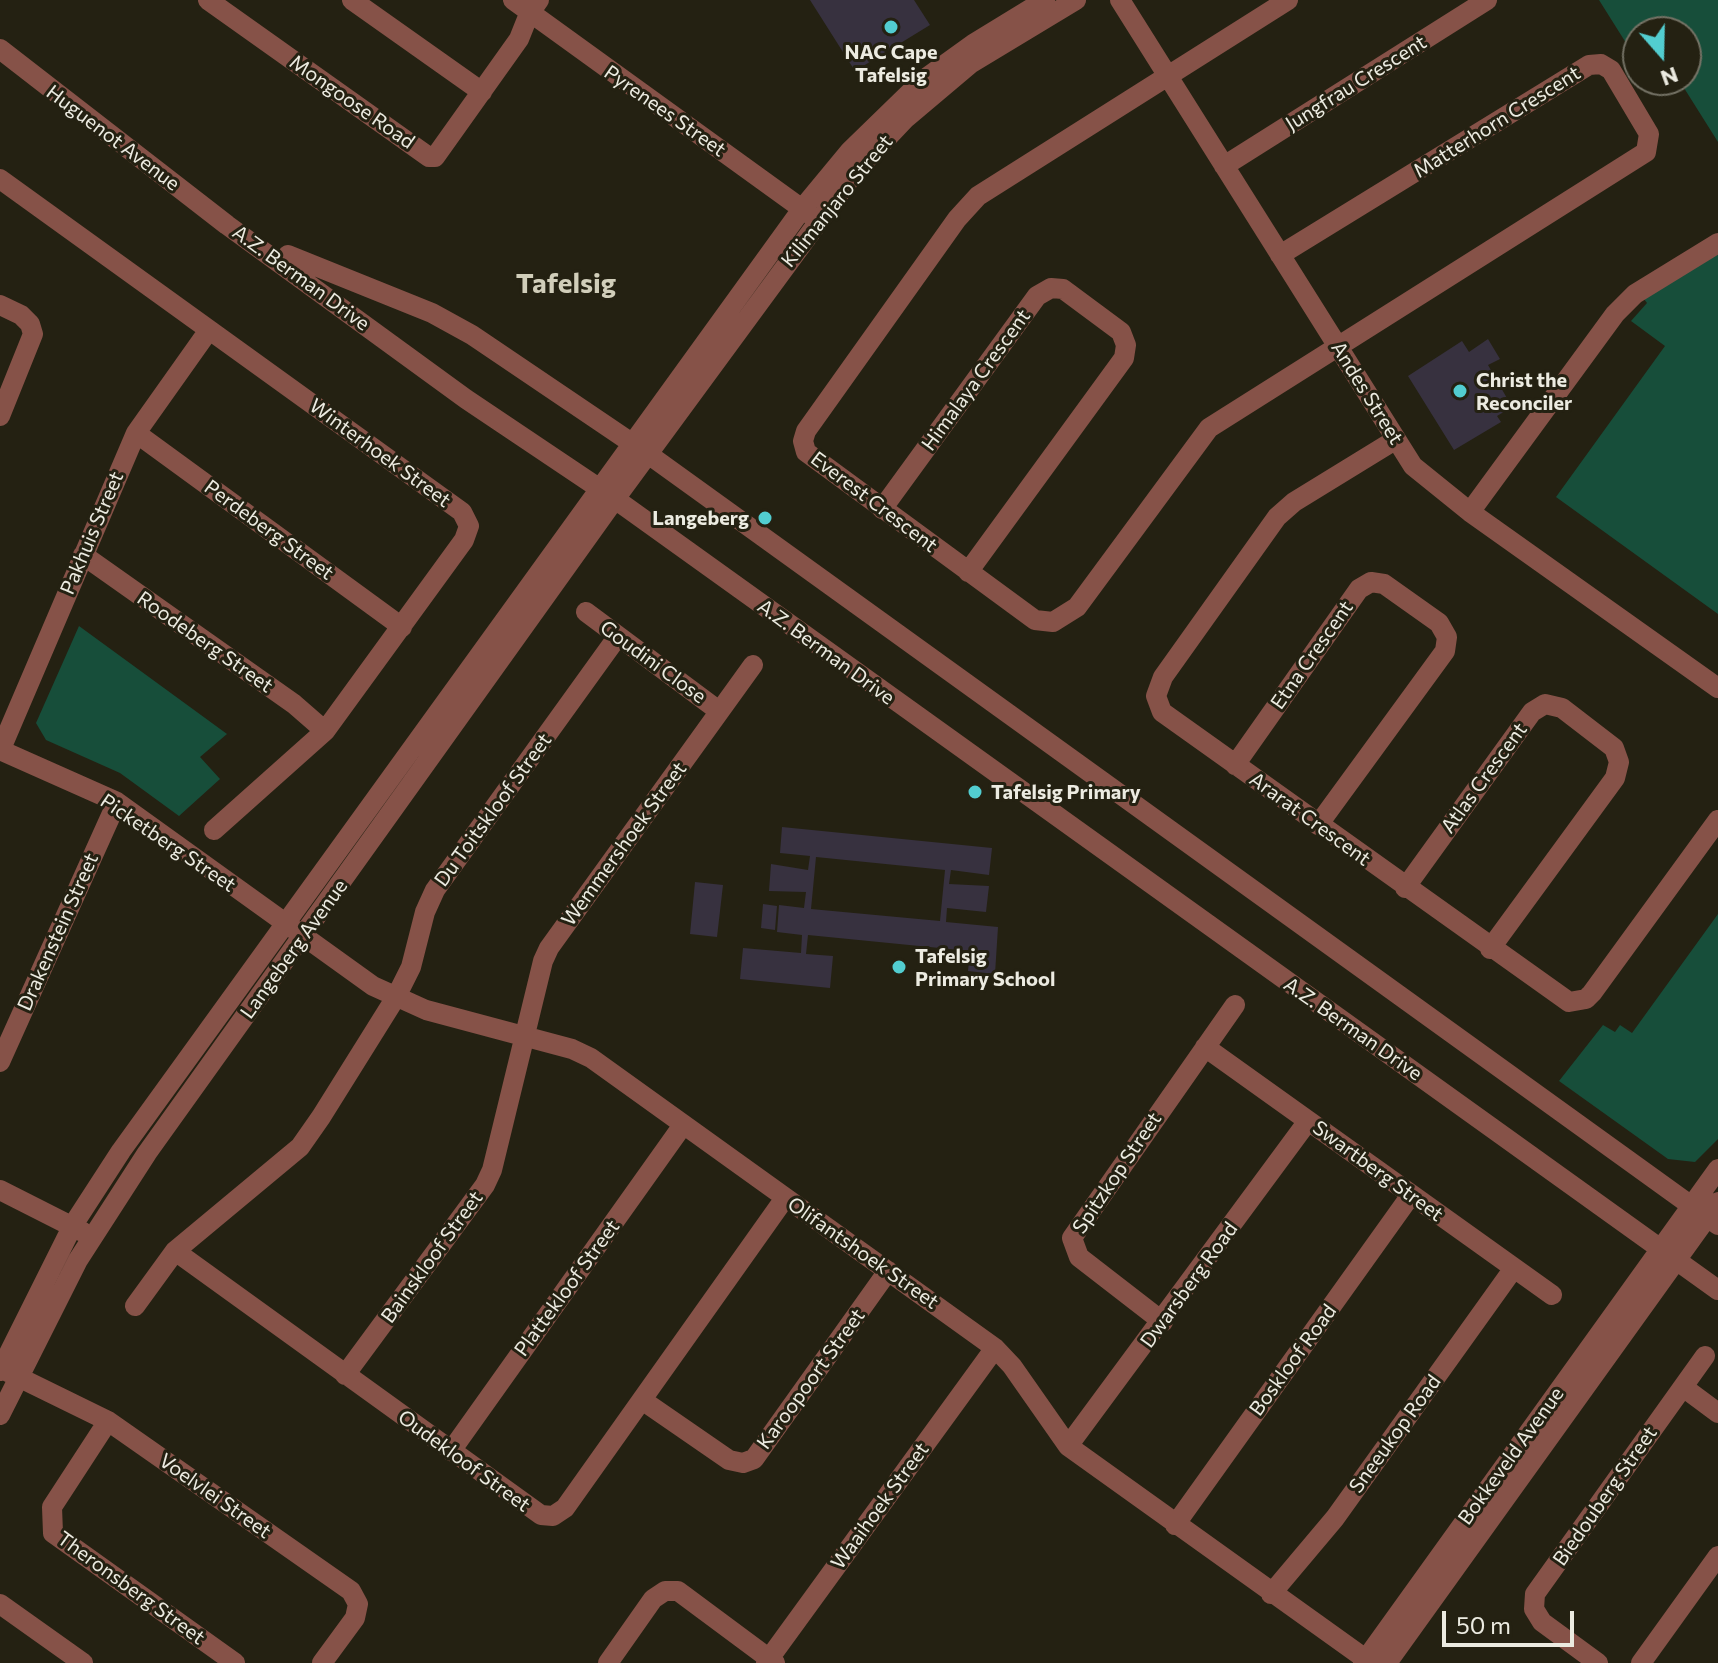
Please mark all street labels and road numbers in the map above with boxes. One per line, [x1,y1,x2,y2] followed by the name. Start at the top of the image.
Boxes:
[1281,30,1431,136] street label: Jungfrau Crescent
[285,50,419,154] street label: Mongoose Road
[600,60,730,162] street label: Pyrenees Street
[1409,61,1585,183] street label: Matterhorn Crescent
[42,80,184,196] street label: Huguenot Avenue
[776,130,898,272] street label: Kilimanjaro Street
[228,220,374,336] street label: A.Z. Berman Drive
[917,305,1035,455] street label: Himalaya Crescent
[1326,337,1408,449] street label: Andes Street
[305,394,455,512] street label: Winterhoek Street
[806,447,942,557] street label: Everest Crescent
[55,468,129,598] street label: Pakhuis Street
[200,475,338,585] street label: Perdeberg Street
[132,586,278,698] street label: Roodeberg Street
[753,594,899,710] street label: A.Z. Berman Drive
[1266,596,1358,714] street label: Etna Crescent
[595,616,711,708] street label: Goudini Close
[1436,718,1532,838] street label: Atlas Crescent
[429,729,557,891] street label: Du Toitskloof Street
[556,757,692,931] street label: Wemmershoek Street
[1245,767,1375,871] street label: Ararat Crescent
[96,789,240,897] street label: Picketberg Street
[12,849,104,1015] street label: Drakenstein Street
[235,875,353,1023] street label: Langeberg Avenue
[1279,972,1427,1086] street label: A.Z. Berman Drive
[1068,1108,1166,1238] street label: Spitzkop Street
[1308,1116,1448,1226] street label: Swartberg Street
[376,1186,488,1328] street label: Bainskloof Street
[783,1192,943,1314] street label: Olifantshoek Street
[509,1215,625,1361] street label: Plattekloof Street
[1135,1217,1243,1353] street label: Dwarsberg Road
[1245,1300,1341,1420] street label: Boskloof Road
[752,1304,870,1454] street label: Karoopoort Street
[1344,1370,1446,1498] street label: Sneeukop Road
[1453,1383,1569,1529] street label: Bokkeveld Avenue
[393,1405,535,1517] street label: Oudekloof Street
[1548,1422,1662,1570] street label: Biedouberg Street
[826,1438,934,1574] street label: Waaihoek Street
[154,1449,276,1543] street label: Voelvlei Street
[53,1526,209,1650] street label: Theronsberg Street

